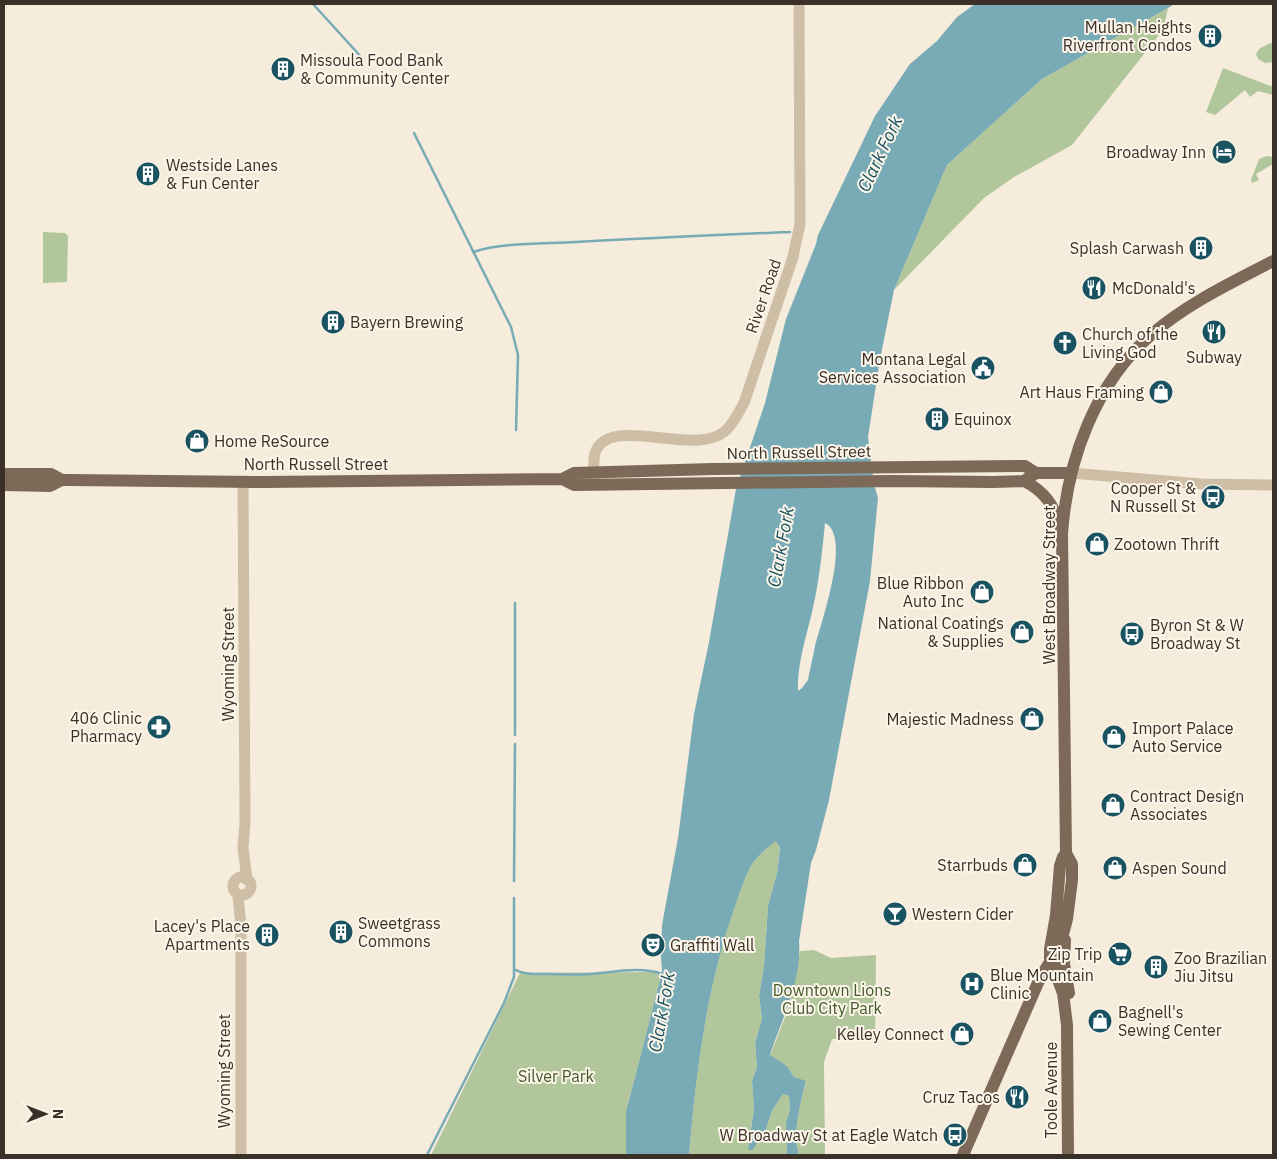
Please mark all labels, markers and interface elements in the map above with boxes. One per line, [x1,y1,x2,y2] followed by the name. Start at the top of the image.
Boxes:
[1063,17,1192,55] place label: Mullan Heights Riverfront Condos
[1197,23,1223,49] building icon: Mullan Heights Riverfront Condos
[300,50,449,88] place label: Missoula Food Bank & Community Center
[270,56,296,82] building icon: Missoula Food Bank & Community Center
[852,112,907,195] water label: Clark Fork
[1211,139,1237,165] hotel icon: Broadway Inn
[1106,142,1206,162] place label: Broadway Inn
[166,155,278,193] place label: Westside Lanes & Fun Center
[135,161,161,187] building icon: Westside Lanes & Fun Center
[1188,235,1214,261] building icon: Splash Carwash
[1070,238,1184,258] place label: Splash Carwash
[741,256,785,336] street label: River Road
[1081,275,1107,301] restaurant icon: McDonald's
[1112,278,1196,298] place label: McDonald's
[320,309,346,335] building icon: Bayern Brewing
[350,312,464,332] place label: Bayern Brewing
[1201,319,1227,345] restaurant icon: Subway
[1082,324,1178,362] place label: Church of the Living God
[1052,330,1078,356] church icon: Church of the Living God
[1186,347,1242,367] place label: Subway
[819,349,966,387] place label: Montana Legal Services Association
[970,355,996,381] public building icon: Montana Legal Services Association
[1148,379,1174,405] shop icon: Art Haus Framing
[1019,382,1145,402] place label: Art Haus Framing
[924,406,950,432] building icon: Equinox
[954,409,1012,429] place label: Equinox
[184,428,210,454] shop icon: Home ReSource
[214,431,330,451] place label: Home ReSource
[727,441,871,463] street label: North Russell Street
[244,454,388,474] street label: North Russell Street
[1110,478,1196,516] place label: Cooper St & N Russell St
[1200,484,1226,510] bus stop icon: Cooper St & N Russell St
[762,504,799,589] water label: Clark Fork
[1039,505,1059,665] street label: West Broadway Street
[1084,531,1110,557] shop icon: Zootown Thrift
[1114,534,1220,554] place label: Zootown Thrift
[877,573,964,611] place label: Blue Ribbon Auto Inc
[969,579,995,605] shop icon: Blue Ribbon Auto Inc
[218,607,238,721] street label: Wyoming Street
[877,613,1004,651] place label: National Coatings & Supplies
[1150,615,1244,653] place label: Byron St & W Broadway St
[1009,619,1035,645] shop icon: National Coatings & Supplies
[1119,621,1145,647] bus stop icon: Byron St & W Broadway St
[1019,706,1045,732] shop icon: Majestic Madness
[70,708,142,746] place label: 406 Clinic Pharmacy
[886,709,1014,729] place label: Majestic Madness
[146,714,172,740] pharmacy icon: 406 Clinic Pharmacy
[1132,718,1234,756] place label: Import Palace Auto Service
[1101,724,1127,750] shop icon: Import Palace Auto Service
[1130,786,1244,824] place label: Contract Design Associates
[1100,792,1126,818] shop icon: Contract Design Associates
[1012,852,1038,878] shop icon: Starrbuds
[937,855,1008,875] place label: Starrbuds
[1102,855,1128,881] shop icon: Aspen Sound
[1132,858,1227,878] place label: Aspen Sound
[882,901,908,927] bar icon: Western Cider
[912,904,1014,924] place label: Western Cider
[358,913,441,951] place label: Sweetgrass Commons
[154,916,250,954] place label: Lacey's Place Apartments
[328,919,354,945] building icon: Sweetgrass Commons
[254,922,280,948] building icon: Lacey's Place Apartments
[640,932,666,958] theatre icon: Graffiti Wall
[670,935,754,955] place label: Graffiti Wall
[1107,941,1133,967] supermarket icon: Zip Trip
[1048,944,1102,964] place label: Zip Trip
[1174,948,1267,986] place label: Zoo Brazilian Jiu Jitsu
[1143,954,1169,980] building icon: Zoo Brazilian Jiu Jitsu
[990,965,1094,1003] place label: Blue Mountain Clinic
[643,969,680,1054] water label: Clark Fork
[959,971,985,997] hospital icon: Blue Mountain Clinic
[773,980,891,1018] park label: Downtown Lions Club City Park
[1118,1002,1222,1040] place label: Bagnell's Sewing Center
[1087,1008,1113,1034] shop icon: Bagnell's Sewing Center
[214,1014,234,1128] street label: Wyoming Street
[949,1021,975,1047] shop icon: Kelley Connect
[837,1024,944,1044] place label: Kelley Connect
[1041,1042,1061,1138] street label: Toole Avenue
[518,1066,595,1086] park label: Silver Park
[1004,1084,1030,1110] restaurant icon: Cruz Tacos
[923,1087,1000,1107] place label: Cruz Tacos
[20,1089,70,1139] north arrow
[49,1109,67,1119] text: N
[942,1122,968,1148] bus stop icon: W Broadway St at Eagle Watch
[719,1125,938,1145] place label: W Broadway St at Eagle Watch

